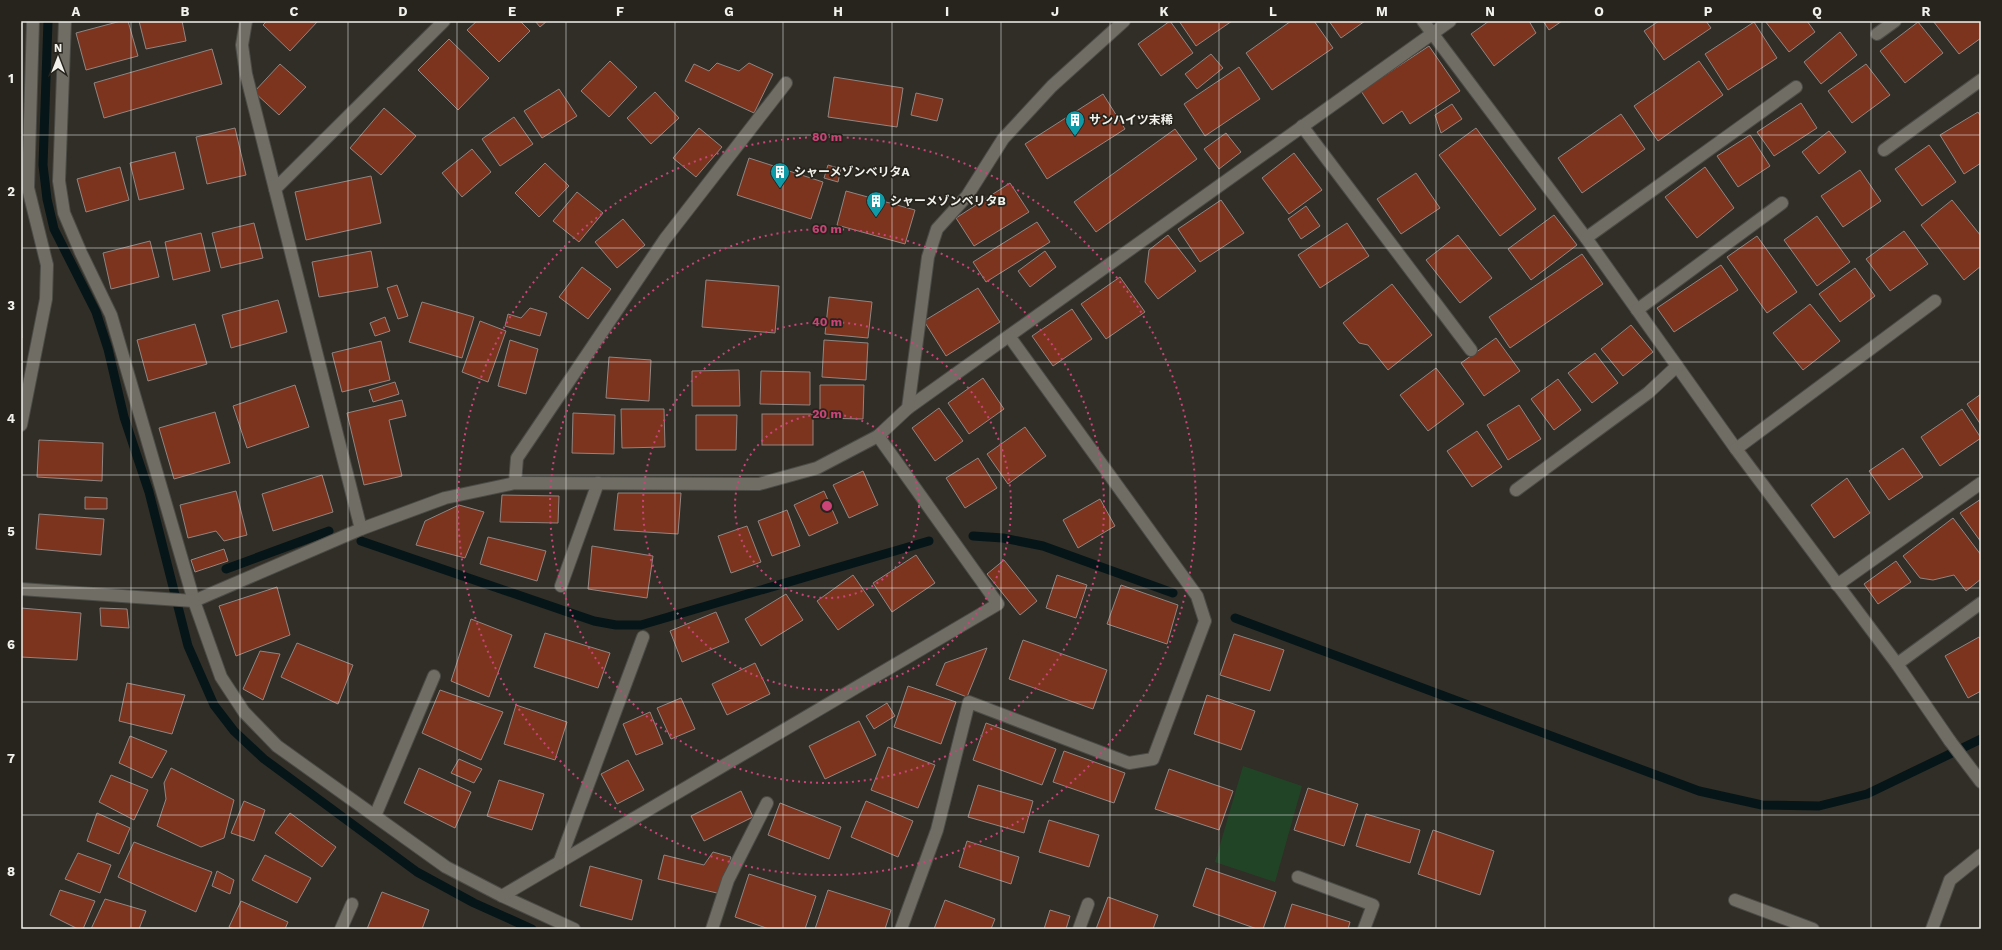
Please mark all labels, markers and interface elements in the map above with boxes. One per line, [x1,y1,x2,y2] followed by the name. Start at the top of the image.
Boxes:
[72,4,81,19] text: A
[181,4,190,19] text: B
[290,4,299,19] text: C
[398,4,408,19] text: D
[508,4,516,19] text: E
[616,4,624,19] text: F
[724,4,734,19] text: G
[833,4,843,19] text: H
[945,4,949,19] text: I
[1051,4,1059,19] text: J
[1159,4,1169,19] text: K
[1269,4,1277,19] text: L
[1376,4,1388,19] text: M
[1485,4,1495,19] text: N
[1594,4,1604,19] text: O
[1704,4,1713,19] text: P
[1812,4,1822,19] text: Q
[1922,4,1931,19] text: R
[38,38,78,78] north arrow
[54,42,62,55] text: N
[8,71,14,86] text: 1
[1064,109,1086,137] building icon: サンハイツ末稀
[1089,113,1173,127] place label: サンハイツ末稀
[812,130,842,144] text: 80 m
[769,161,791,189] building icon: シャーメゾンベリタA
[794,165,911,179] place label: シャーメゾンベリタA
[7,184,15,199] text: 2
[865,190,887,218] building icon: シャーメゾンベリタB
[890,194,1006,208] place label: シャーメゾンベリタB
[812,222,842,236] text: 60 m
[7,298,15,313] text: 3
[812,315,842,329] text: 40 m
[812,407,842,421] text: 20 m
[7,411,16,426] text: 4
[820,499,834,513] centre of rings
[7,524,15,539] text: 5
[7,637,15,652] text: 6
[7,751,15,766] text: 7
[7,864,15,879] text: 8

